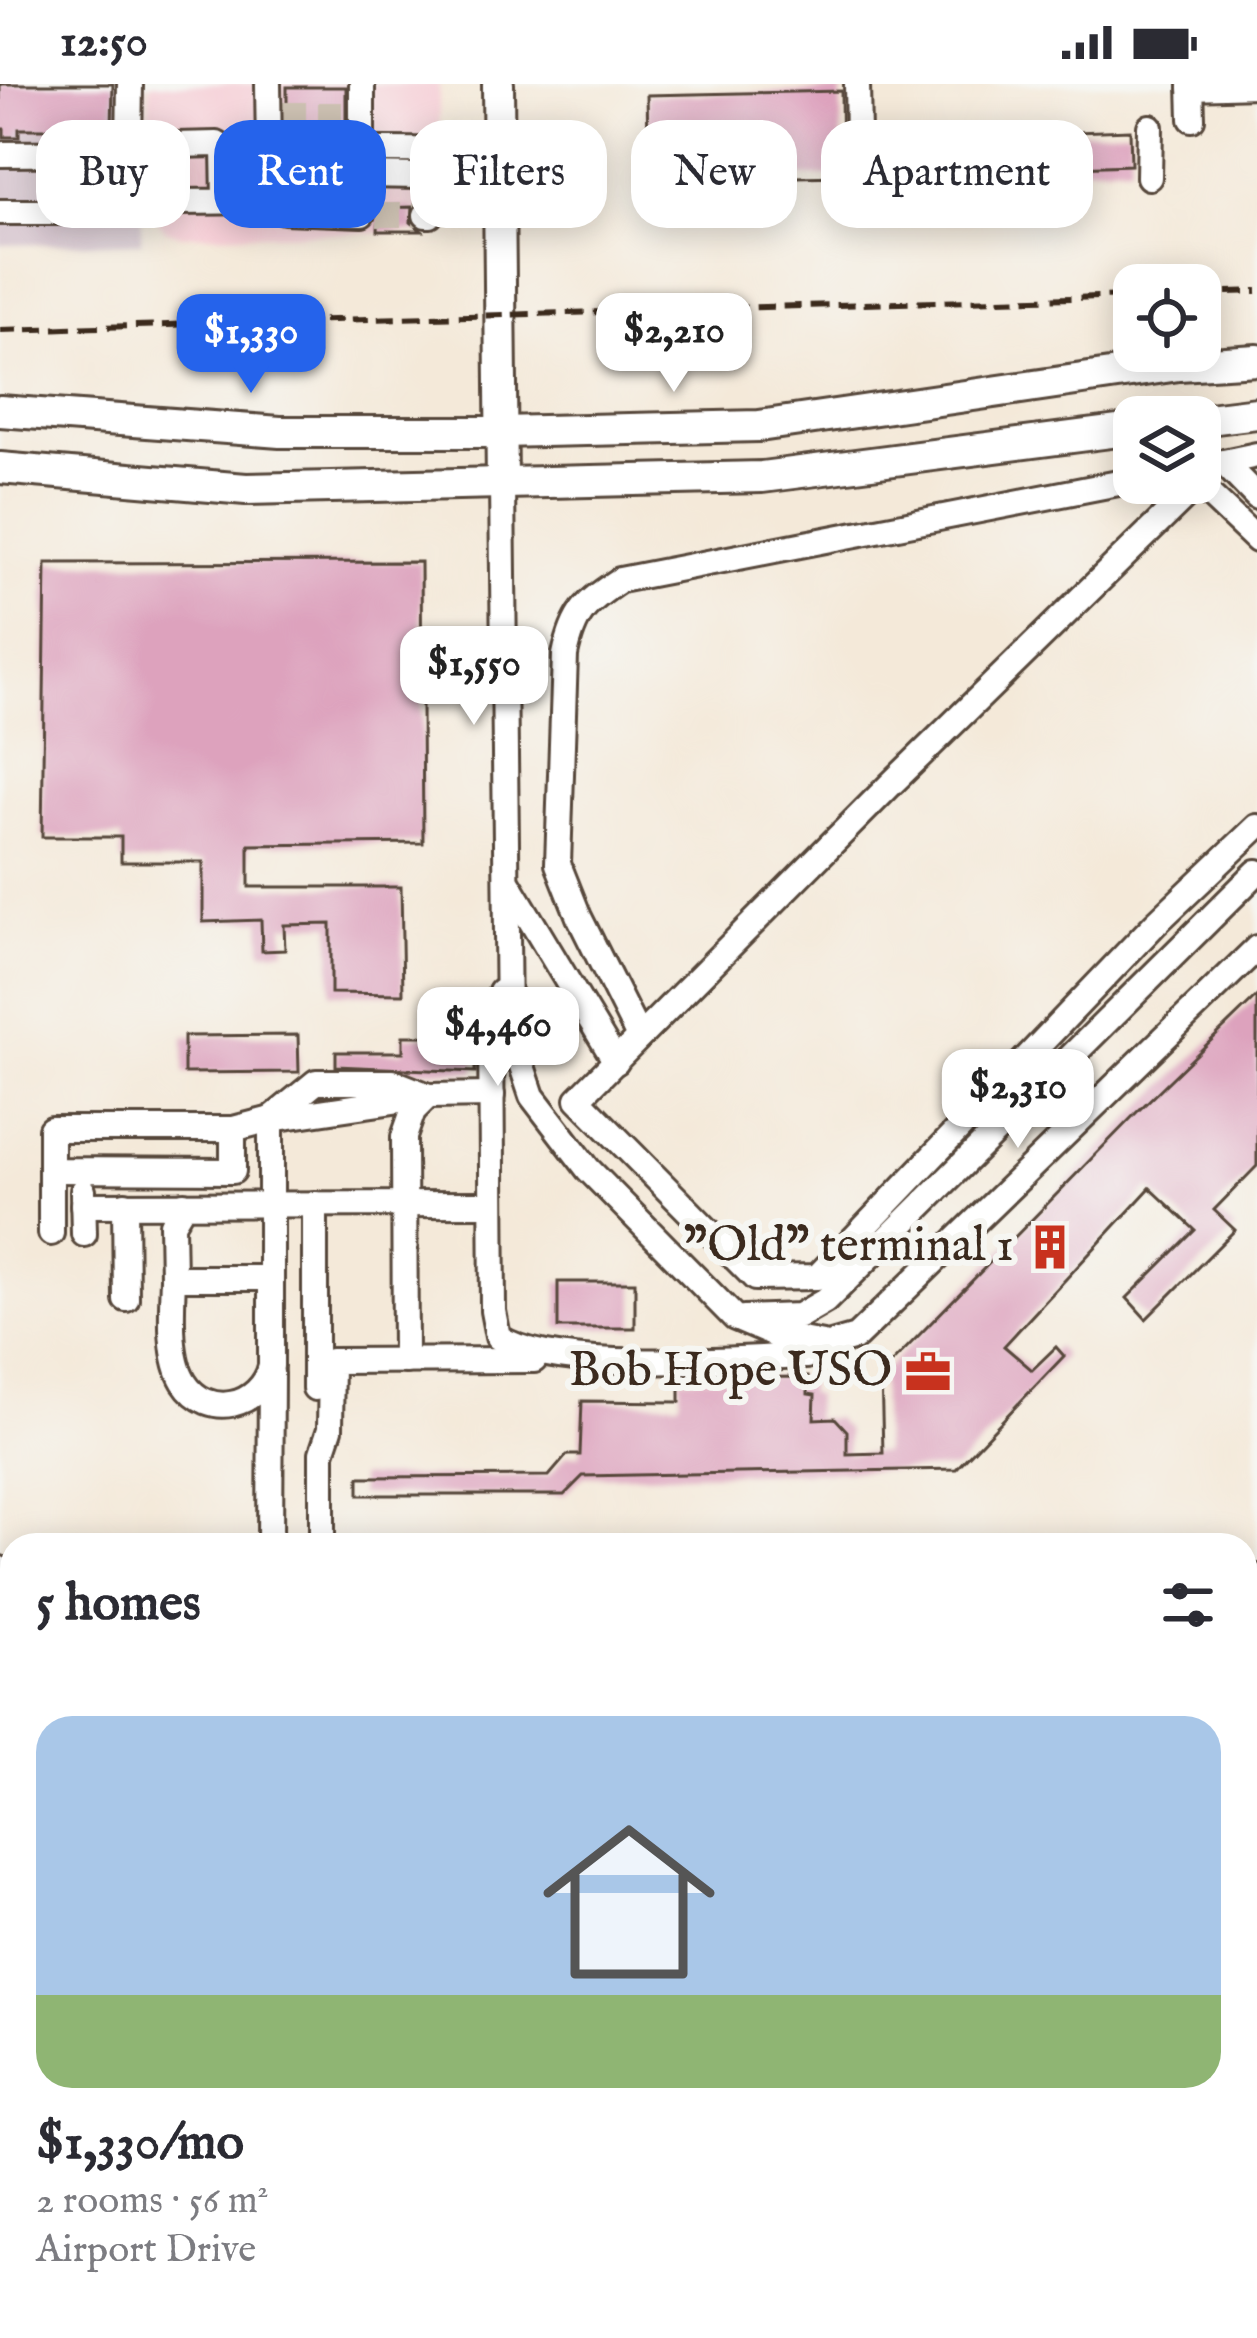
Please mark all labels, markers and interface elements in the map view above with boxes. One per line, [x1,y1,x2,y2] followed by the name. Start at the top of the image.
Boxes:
[60,14,148,71] text: 12:50
[36,120,190,228] chip: Buy
[214,120,386,228] chip: Rent
[410,120,607,228] chip: Filters
[631,120,797,228] chip: New
[821,120,1093,228] chip: Apartment
[1113,264,1221,504] map controls
[1113,264,1221,372] button: locate
[576,293,772,395] pin: $2,210
[153,294,349,396] pin: $1,330
[623,307,725,356] text: $2,210
[204,308,298,357] text: $1,330
[1113,396,1221,504] button: layers
[376,626,572,728] pin: $1,550
[427,640,521,689] text: $1,550
[400,987,596,1089] pin: $4,460
[444,1001,552,1050] text: $4,460
[920,1049,1116,1151] pin: $2,310
[969,1063,1067,1112] text: $2,310
[683,1217,1014,1277] place label: "Old" terminal 1
[1025,1222,1075,1272] building icon: "Old" terminal 1
[569,1342,892,1402] place label: Bob Hope USO
[903,1347,953,1397] office icon: Bob Hope USO
[1155,1572,1221,1638] icon: filters
[36,1573,201,1638] text: 5 homes
[521,1794,737,2010] icon: home
[36,2112,244,2177] text: $1,330/mo
[36,2177,269,2226] text: 2 rooms · 56 m²
[36,2226,256,2275] text: Airport Drive

